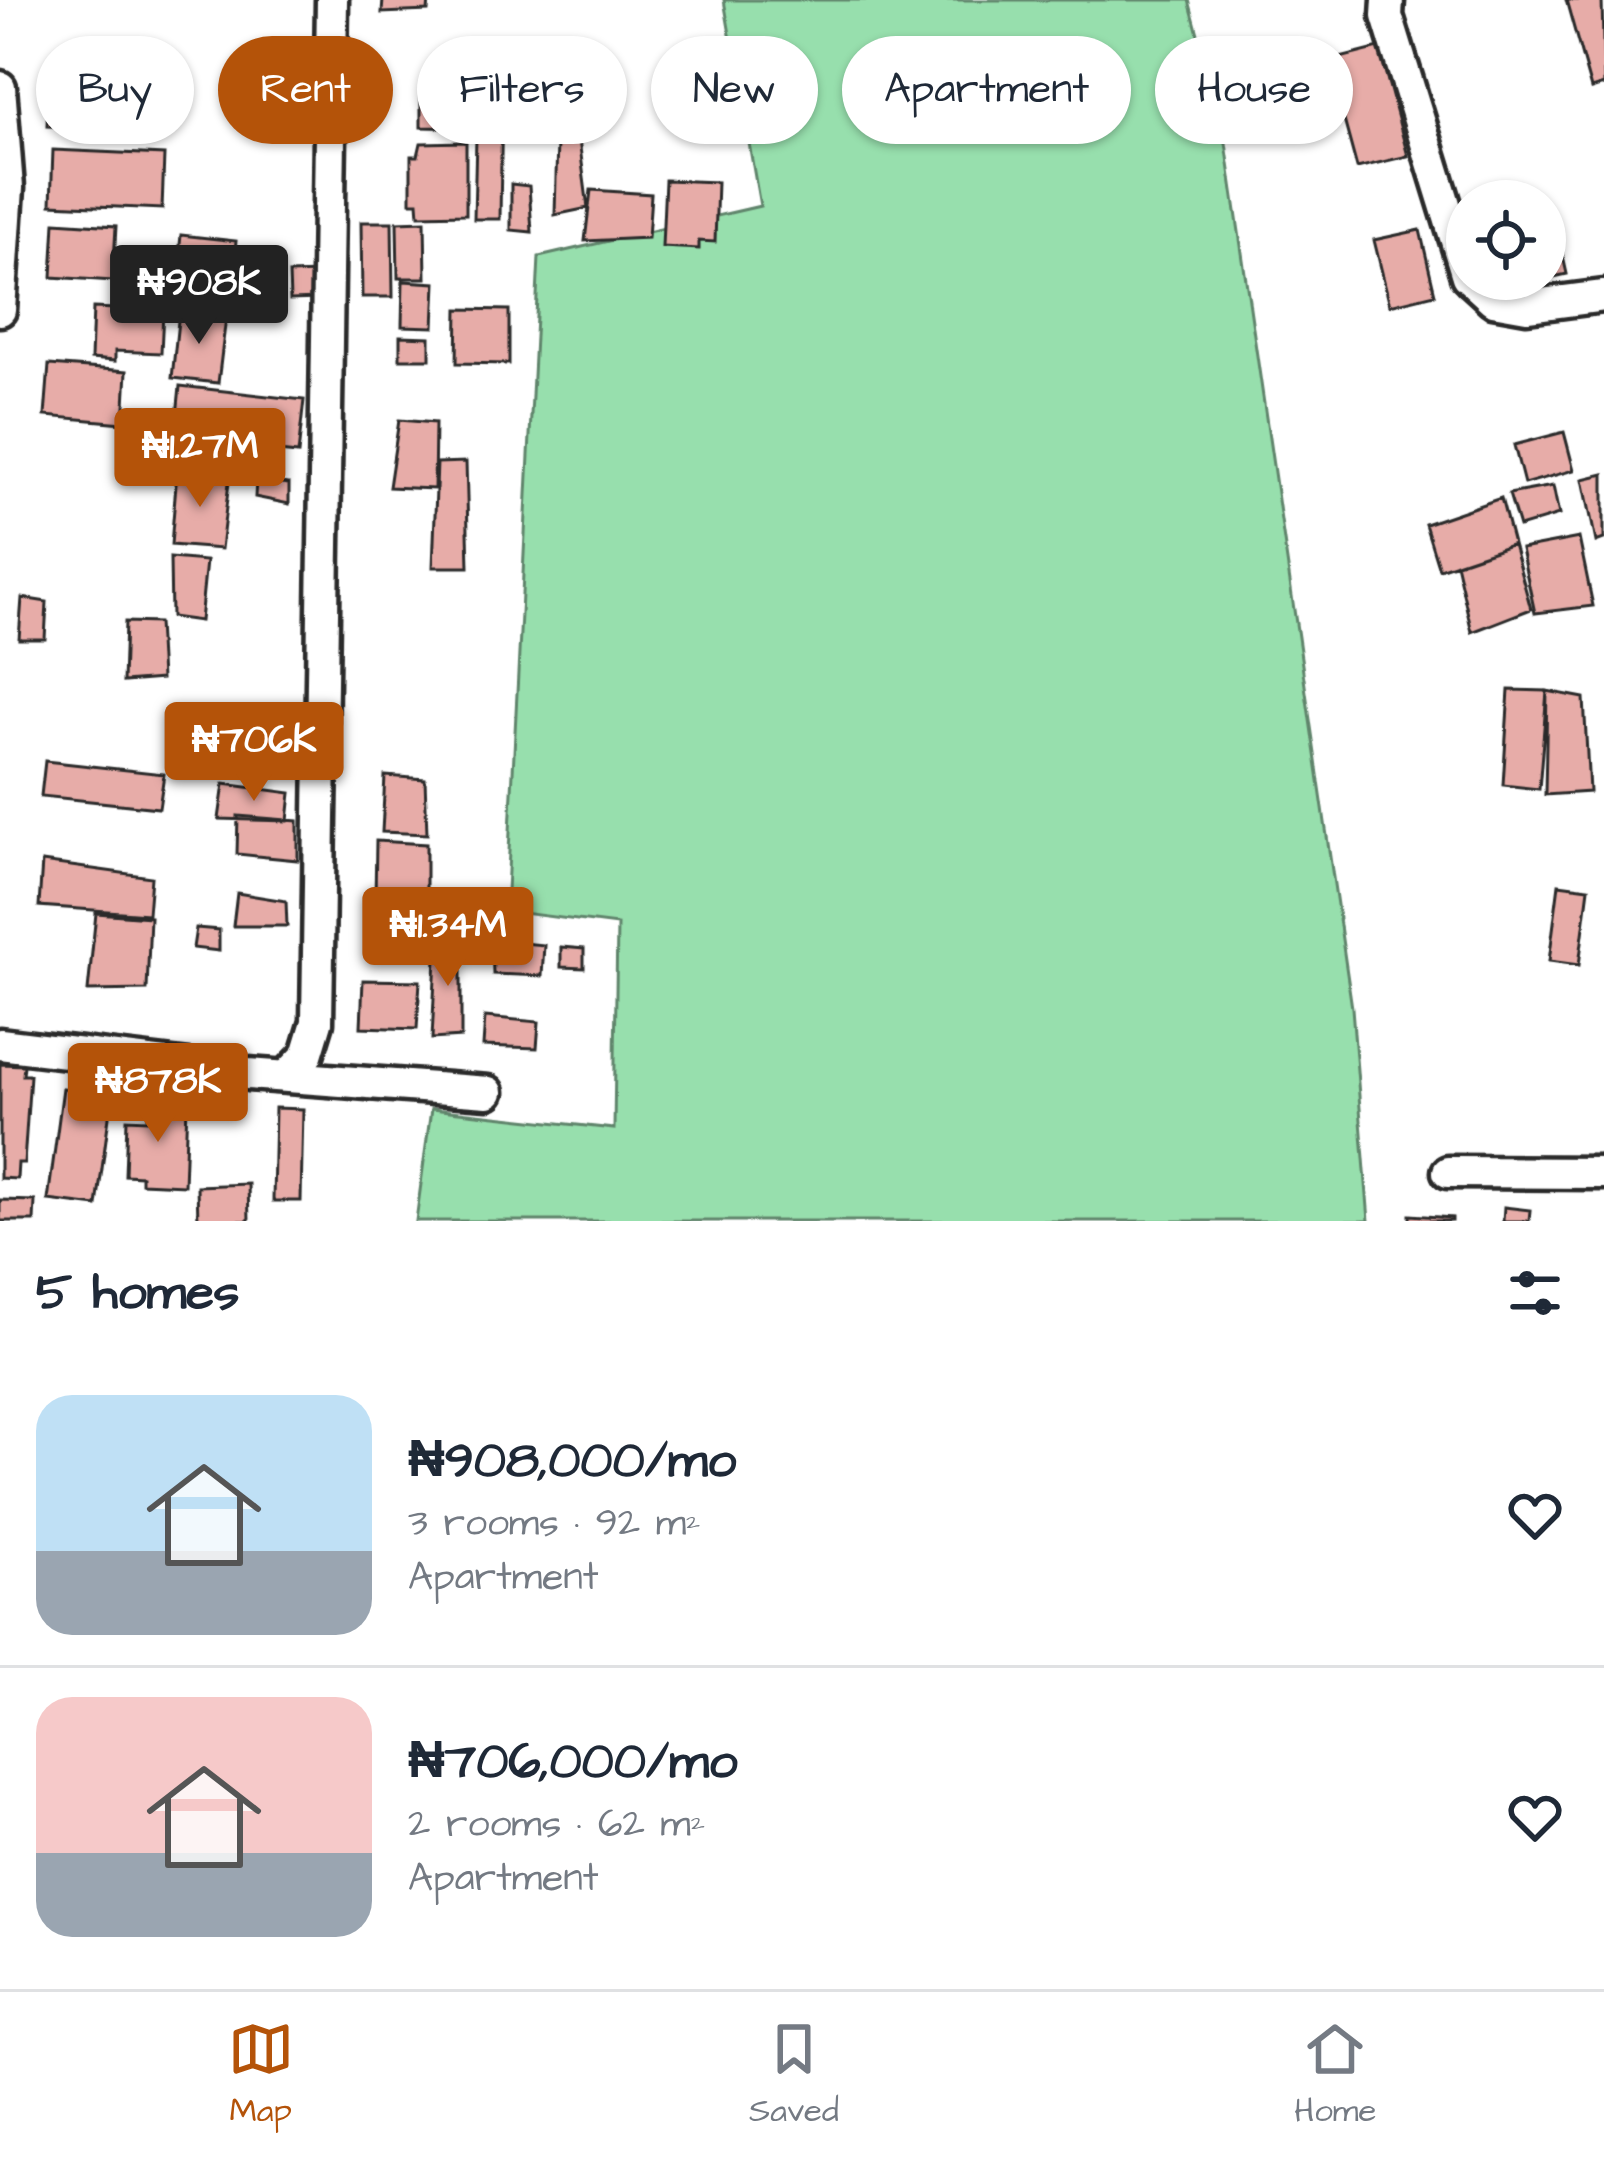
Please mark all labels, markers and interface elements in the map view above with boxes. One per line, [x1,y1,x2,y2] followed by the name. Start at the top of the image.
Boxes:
[36,36,194,144] chip: Buy
[218,36,393,144] chip: Rent
[417,36,627,144] chip: Filters
[651,36,818,144] chip: New
[842,36,1131,144] chip: Apartment
[1155,36,1353,144] chip: House
[1446,180,1566,300] map controls
[1446,180,1566,300] button: locate
[115,245,283,347] pin: ₦908K
[137,257,261,311] text: ₦908K
[102,408,298,510] pin: ₦1.27M
[141,420,259,474] text: ₦1.27M
[170,702,338,804] pin: ₦706K
[192,714,316,768] text: ₦706K
[350,887,546,989] pin: ₦1.34M
[389,899,507,953] text: ₦1.34M
[74,1043,242,1145] pin: ₦878K
[95,1055,221,1109] text: ₦878K
[36,1258,239,1329] text: 5 homes
[1502,1260,1568,1326] icon: filters
[408,1426,736,1497] text: ₦908,000/mo
[132,1443,276,1587] icon: home
[1502,1482,1568,1548] icon: heart
[408,1497,701,1551] text: 3 rooms · 92 m²
[408,1551,599,1605] text: Apartment
[408,1727,738,1798] text: ₦706,000/mo
[132,1745,276,1889] icon: home
[1502,1784,1568,1850] icon: heart
[408,1798,705,1852] text: 2 rooms · 62 m²
[408,1852,599,1906] text: Apartment
[228,2016,294,2134] tab: Map
[749,2016,839,2134] tab: Saved
[1294,2016,1376,2134] tab: Home

